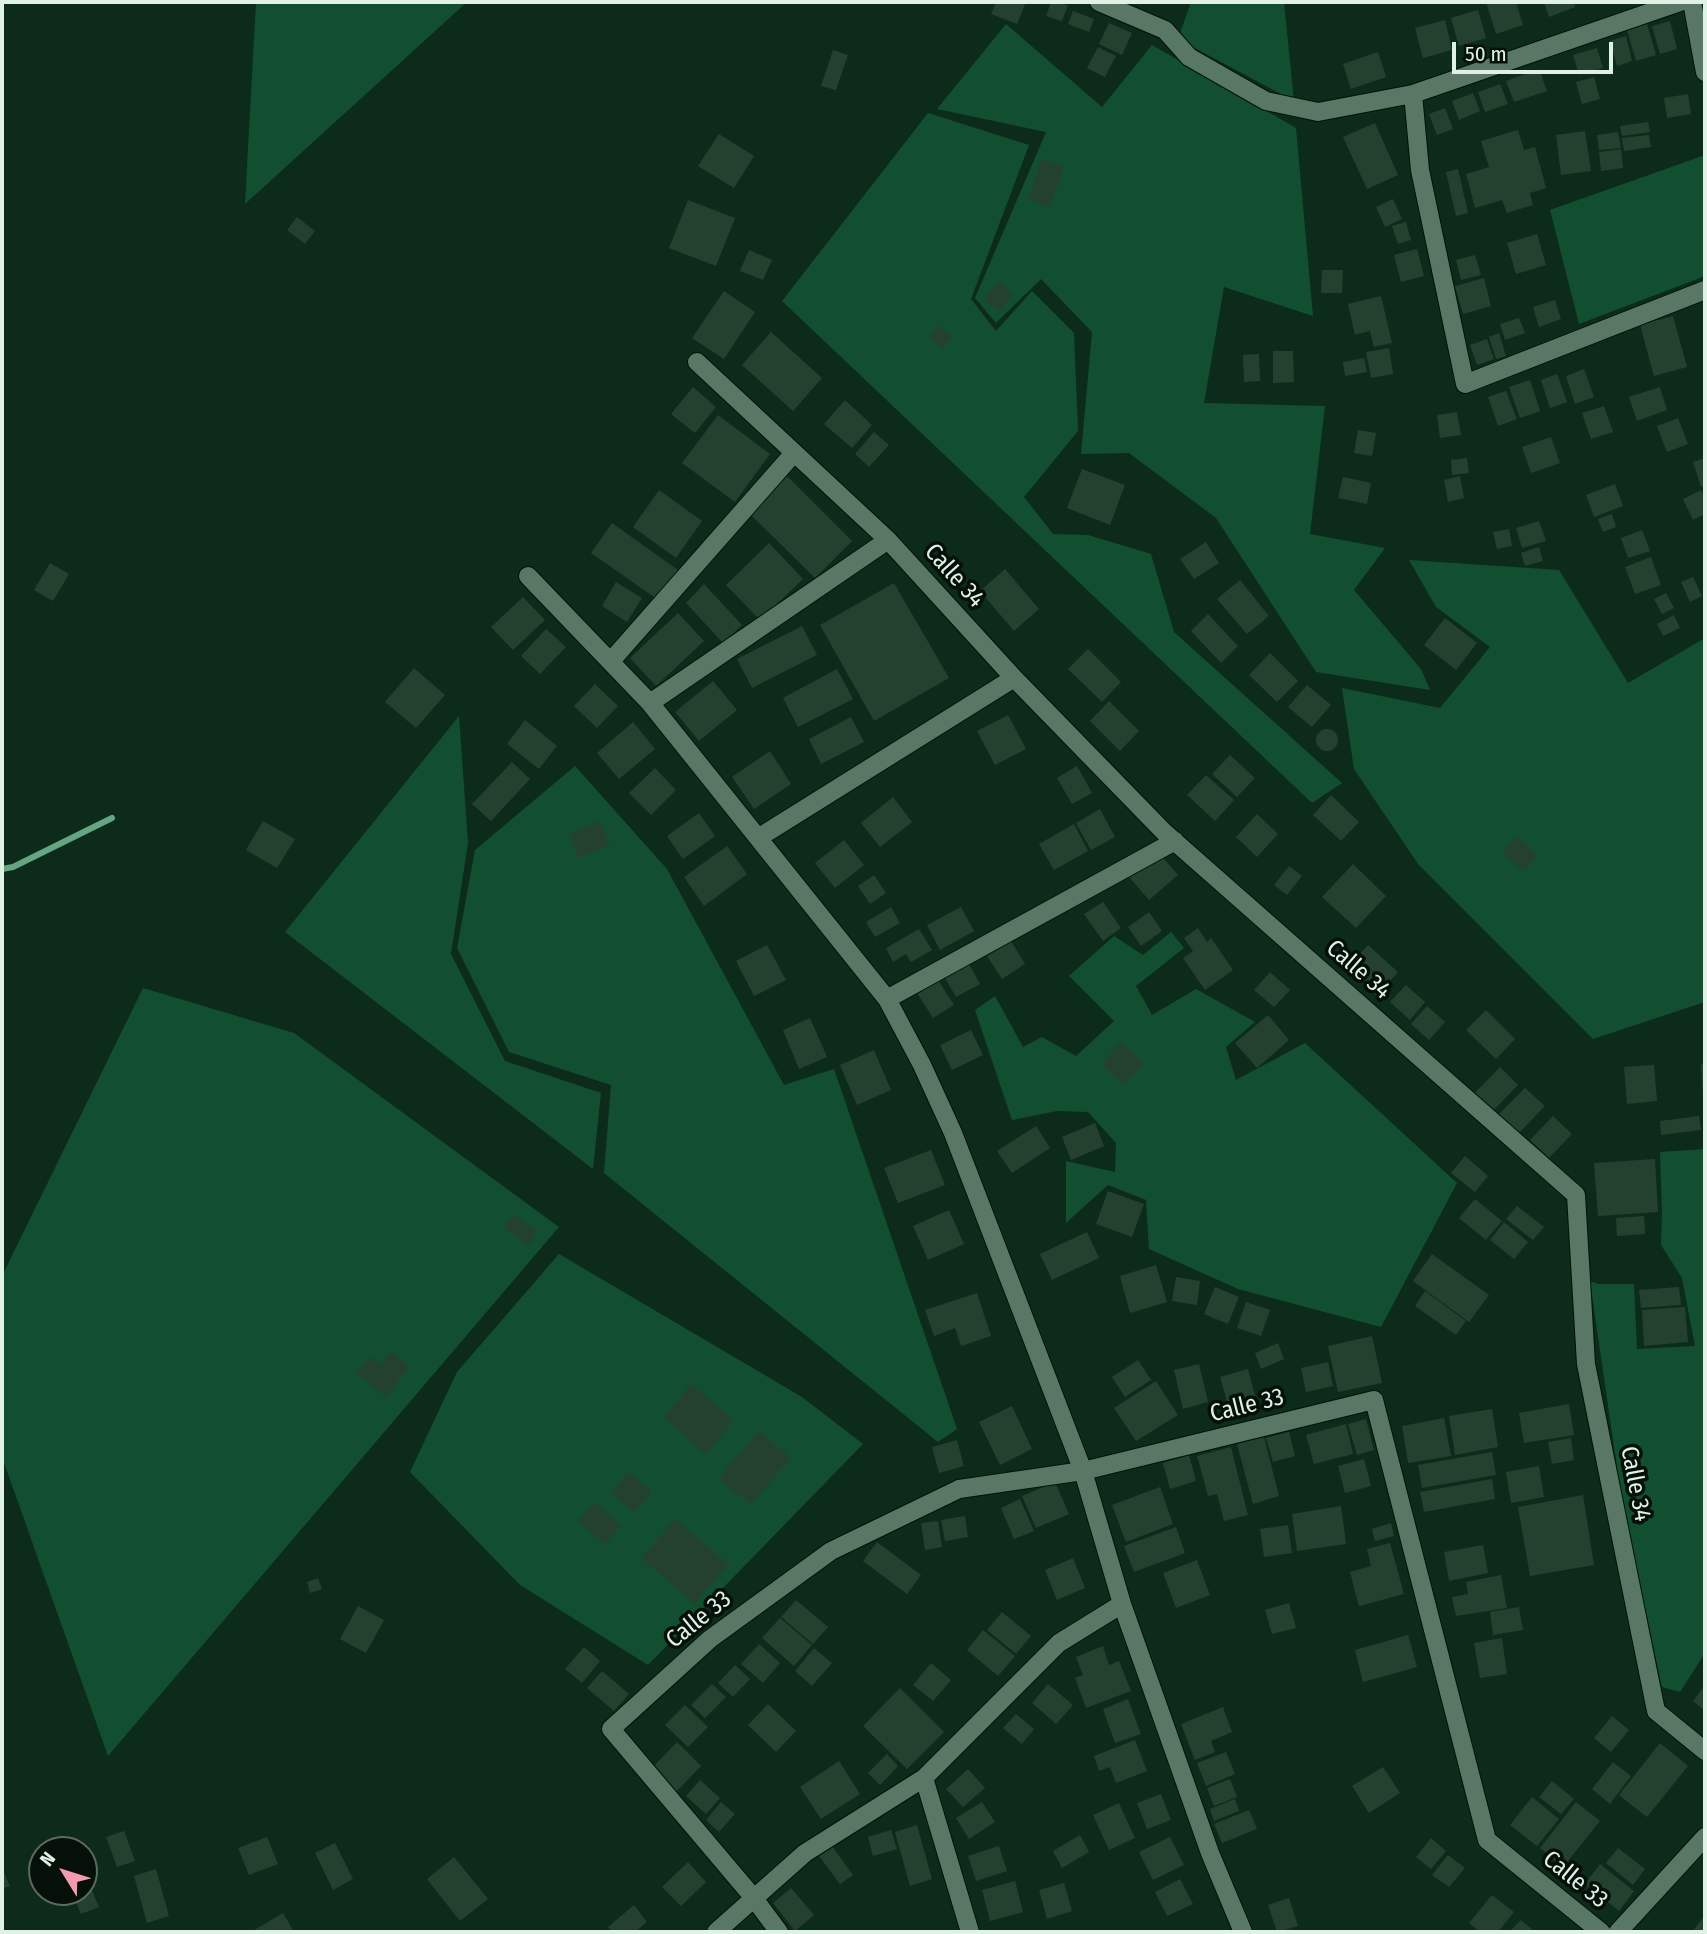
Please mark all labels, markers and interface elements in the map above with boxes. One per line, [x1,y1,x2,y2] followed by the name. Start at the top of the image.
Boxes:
[1455,28,1616,72] scale bar
[1465,41,1507,67] text: 50 m
[918,538,990,614] street label: Calle 34
[1320,934,1396,1006] street label: Calle 34
[1207,1383,1287,1429] street label: Calle 33
[1614,1444,1656,1524] street label: Calle 34
[661,1585,737,1655] street label: Calle 33
[28,1836,98,1906] north arrow
[1537,1845,1613,1915] street label: Calle 33
[35,1847,60,1871] text: N

